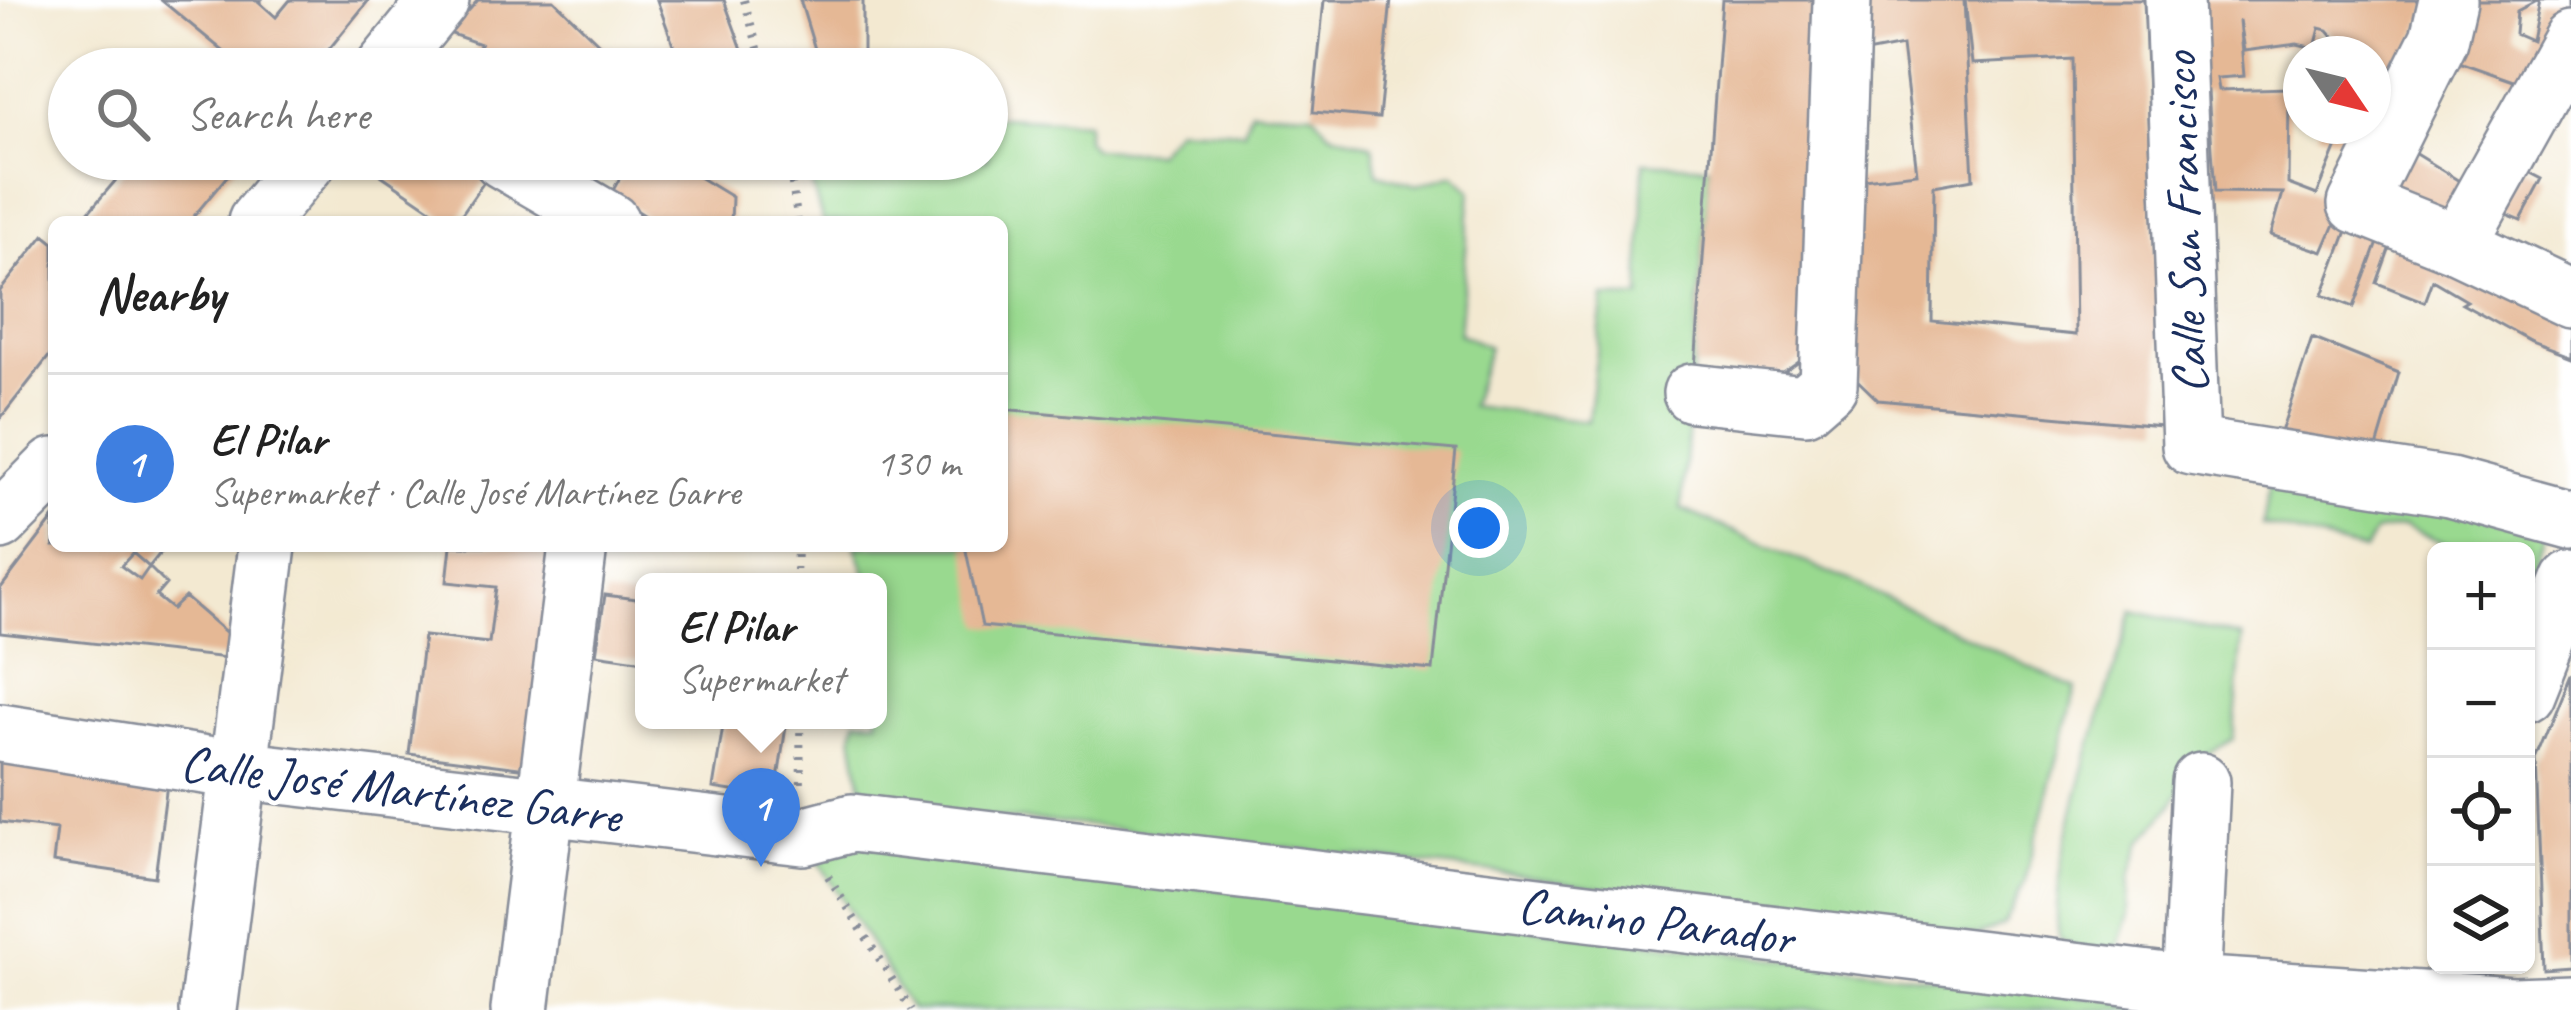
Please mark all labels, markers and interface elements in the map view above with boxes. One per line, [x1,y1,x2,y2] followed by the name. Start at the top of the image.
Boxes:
[2283,36,2391,144] north arrow
[48,48,1008,180] search box
[2146,48,2222,395] street label: Calle San Francisco
[90,81,156,147] icon: search
[186,86,369,143] text: Search here
[96,262,224,326] text: Nearby
[210,411,326,468] text: El Pilar
[126,439,144,488] text: 1
[876,439,960,488] text: 130 m
[210,468,740,517] text: Supermarket · Calle José Martínez Garre
[1449,498,1509,558] your location
[2427,542,2535,974] map controls
[2427,542,2535,650] button: +
[635,573,887,729] popup
[678,598,794,655] text: El Pilar
[2427,650,2535,758] button: −
[678,655,844,704] text: Supermarket
[177,730,628,848] street label: Calle José Martínez Garre
[2427,758,2535,866] button: locate
[722,768,800,867] pin: 1
[2427,866,2535,974] button: layers
[1515,872,1801,970] street label: Camino Parador

